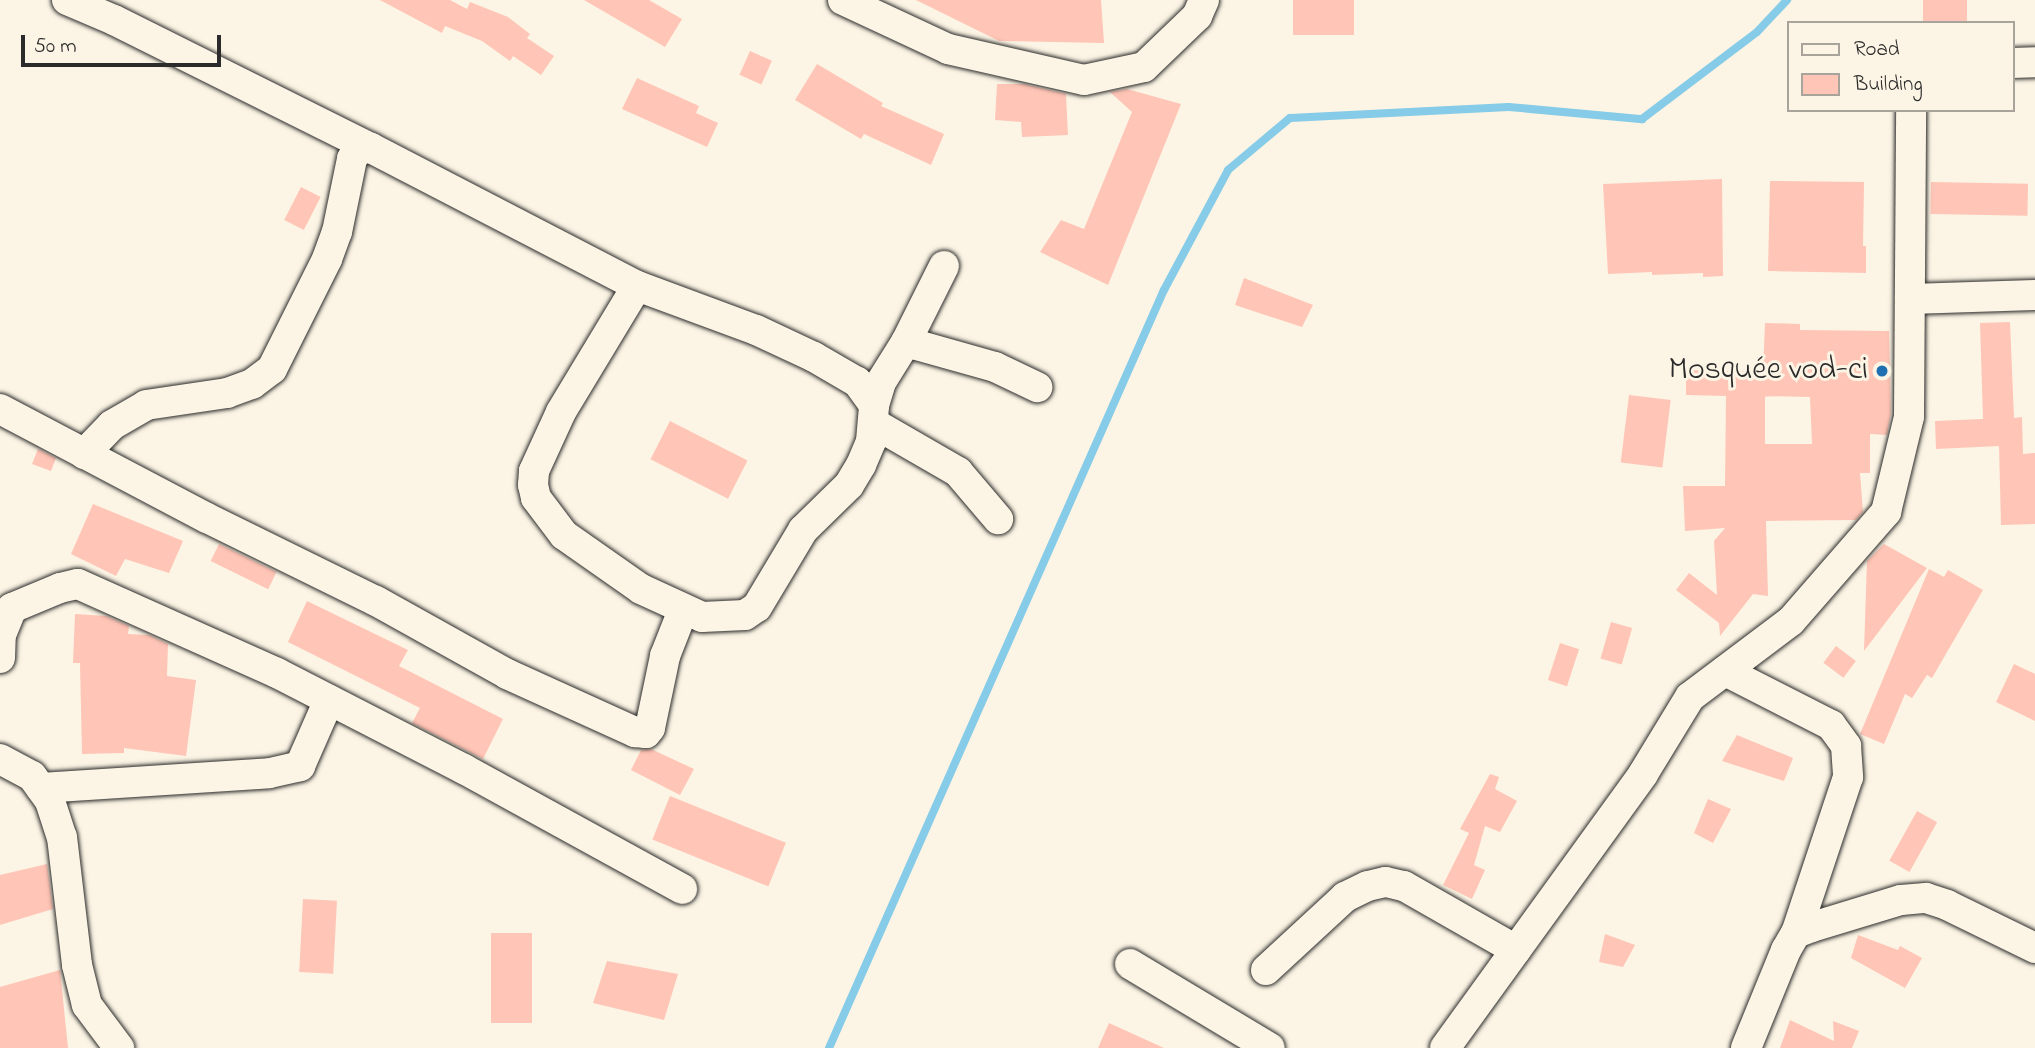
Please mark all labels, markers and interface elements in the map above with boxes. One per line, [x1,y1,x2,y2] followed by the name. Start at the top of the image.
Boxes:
[24,21,224,65] scale bar
[1786,21,2014,112] legend
[34,32,77,62] text: 50 m
[1854,35,1900,65] text: Road
[1854,70,1923,100] text: Building
[1669,352,1868,390] place label: Mosquée vod-ci
[1874,363,1890,379] marker: Mosquée vod-ci

